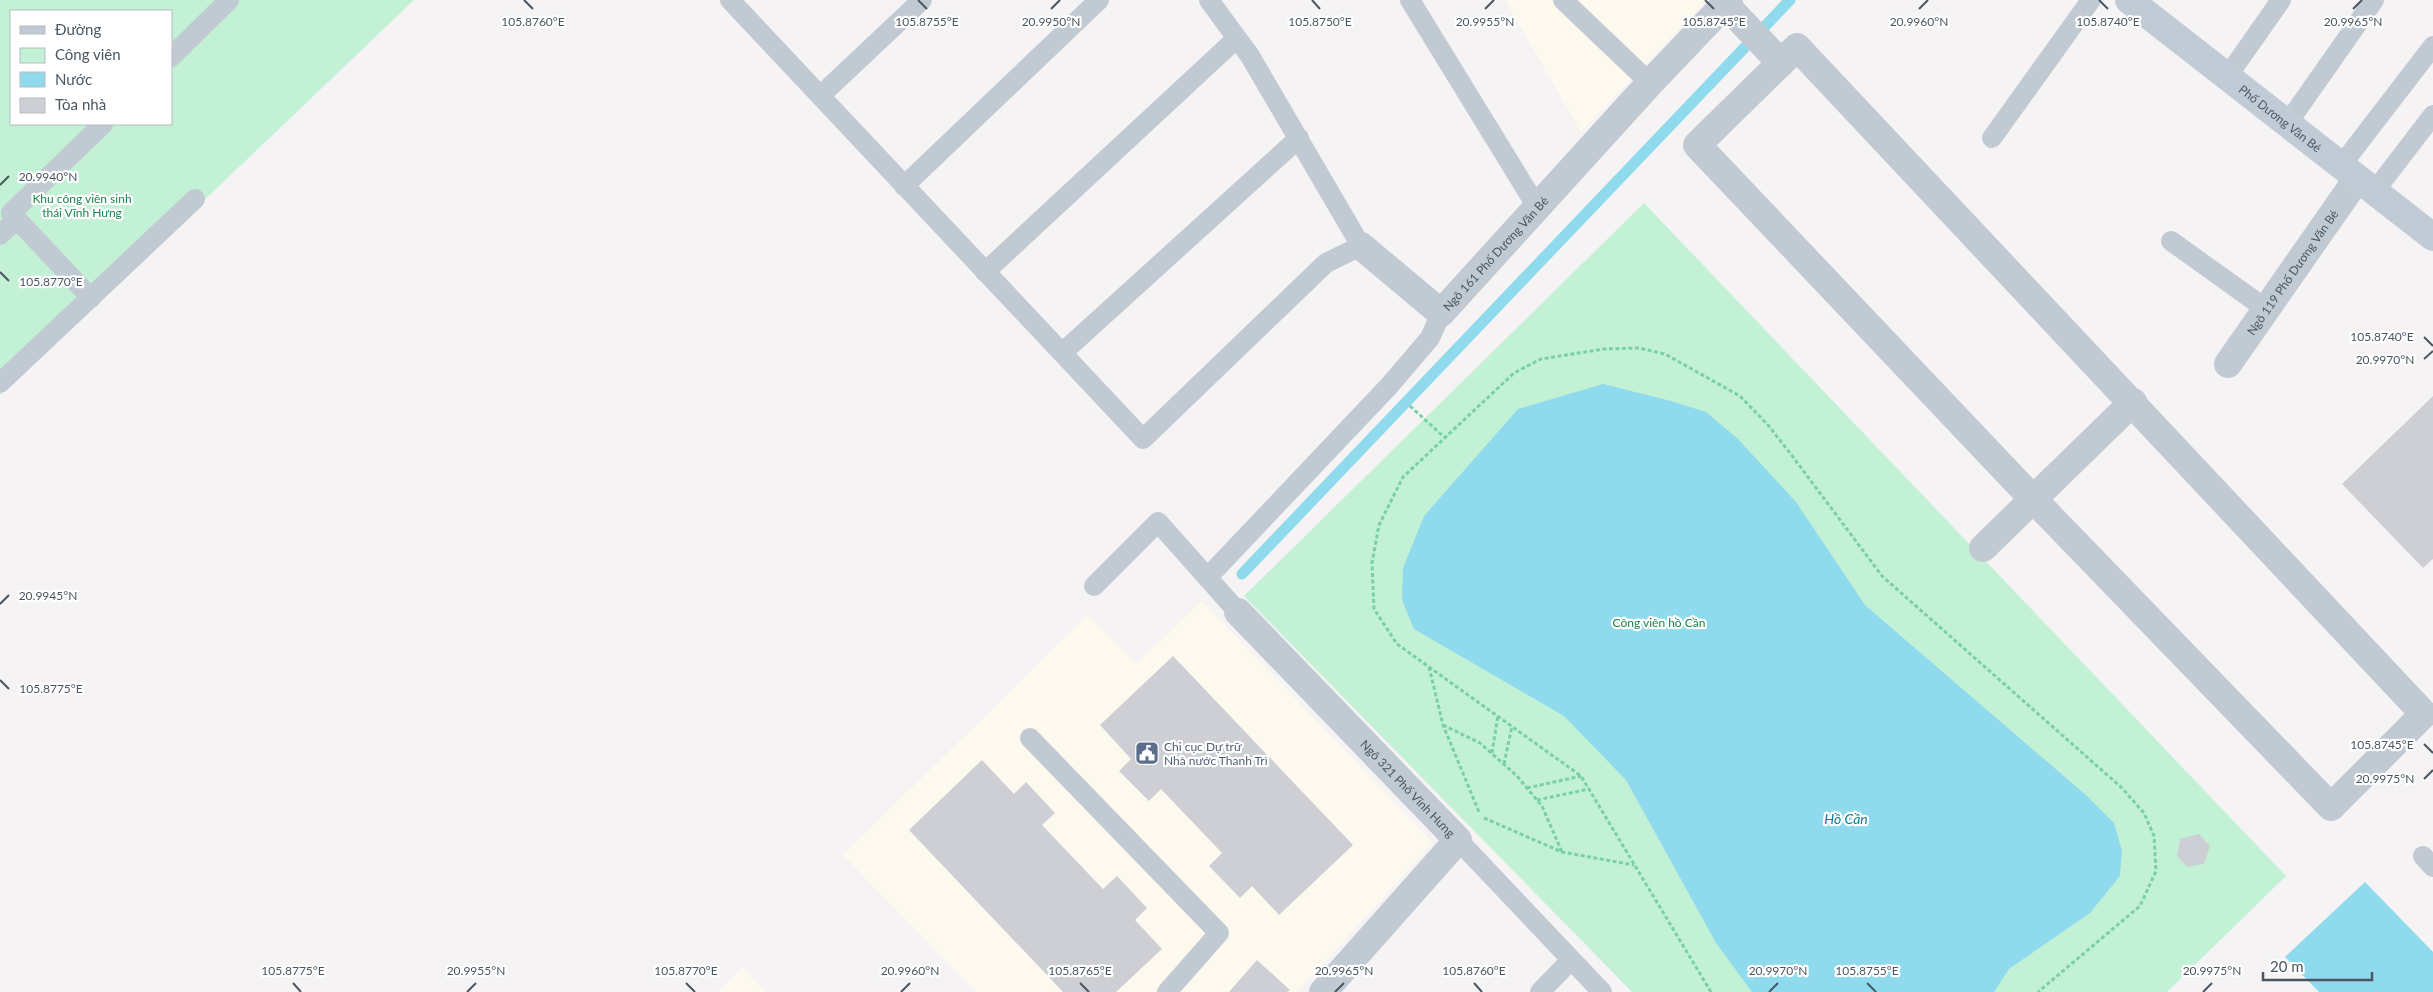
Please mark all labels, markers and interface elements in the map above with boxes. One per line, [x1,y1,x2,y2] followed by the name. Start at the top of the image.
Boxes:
[10,10,172,125] legend
[501,14,565,29] text: 105.8760°E
[895,14,959,29] text: 105.8755°E
[1022,14,1080,29] text: 20.9950°N
[1288,14,1352,29] text: 105.8750°E
[1456,14,1514,29] text: 20.9955°N
[1682,14,1746,29] text: 105.8745°E
[1890,14,1948,29] text: 20.9960°N
[2076,14,2140,29] text: 105.8740°E
[2324,14,2382,29] text: 20.9965°N
[55,20,101,38] text: Đường
[55,45,121,63] text: Công viên
[55,70,92,88] text: Nước
[2236,81,2325,155] street label: Phố Dương Văn Bé
[55,95,106,113] text: Tòa nhà
[19,169,77,184] text: 20.9940°N
[32,191,132,220] park label: Khu công viên sinh thái Vĩnh Hưng
[1439,193,1551,314] street label: Ngõ 161 Phố Dương Văn Bé
[2243,207,2341,338] street label: Ngõ 119 Phố Dương Văn Bé
[19,274,83,289] text: 105.8770°E
[2350,329,2414,344] text: 105.8740°E
[2356,352,2414,367] text: 20.9970°N
[19,588,77,603] text: 20.9945°N
[1613,615,1705,630] park label: Công viên hồ Cần
[19,681,83,696] text: 105.8775°E
[1358,736,1459,840] street label: Ngõ 321 Phố Vĩnh Hưng
[2350,737,2414,752] text: 105.8745°E
[1164,739,1268,768] place label: Chi cục Dự trữ Nhà nước Thanh Trì
[1134,740,1160,766] public building icon: Chi cục Dự trữ Nhà nước Thanh Trì
[2356,771,2414,786] text: 20.9975°N
[1824,810,1868,827] water label: Hồ Cần
[2263,950,2372,982] scale bar
[2270,957,2304,975] text: 20 m
[261,963,325,978] text: 105.8775°E
[447,963,505,978] text: 20.9955°N
[654,963,718,978] text: 105.8770°E
[881,963,939,978] text: 20.9960°N
[1048,963,1112,978] text: 105.8765°E
[1315,963,1373,978] text: 20.9965°N
[1442,963,1506,978] text: 105.8760°E
[1749,963,1807,978] text: 20.9970°N
[1835,963,1899,978] text: 105.8755°E
[2183,963,2241,978] text: 20.9975°N

